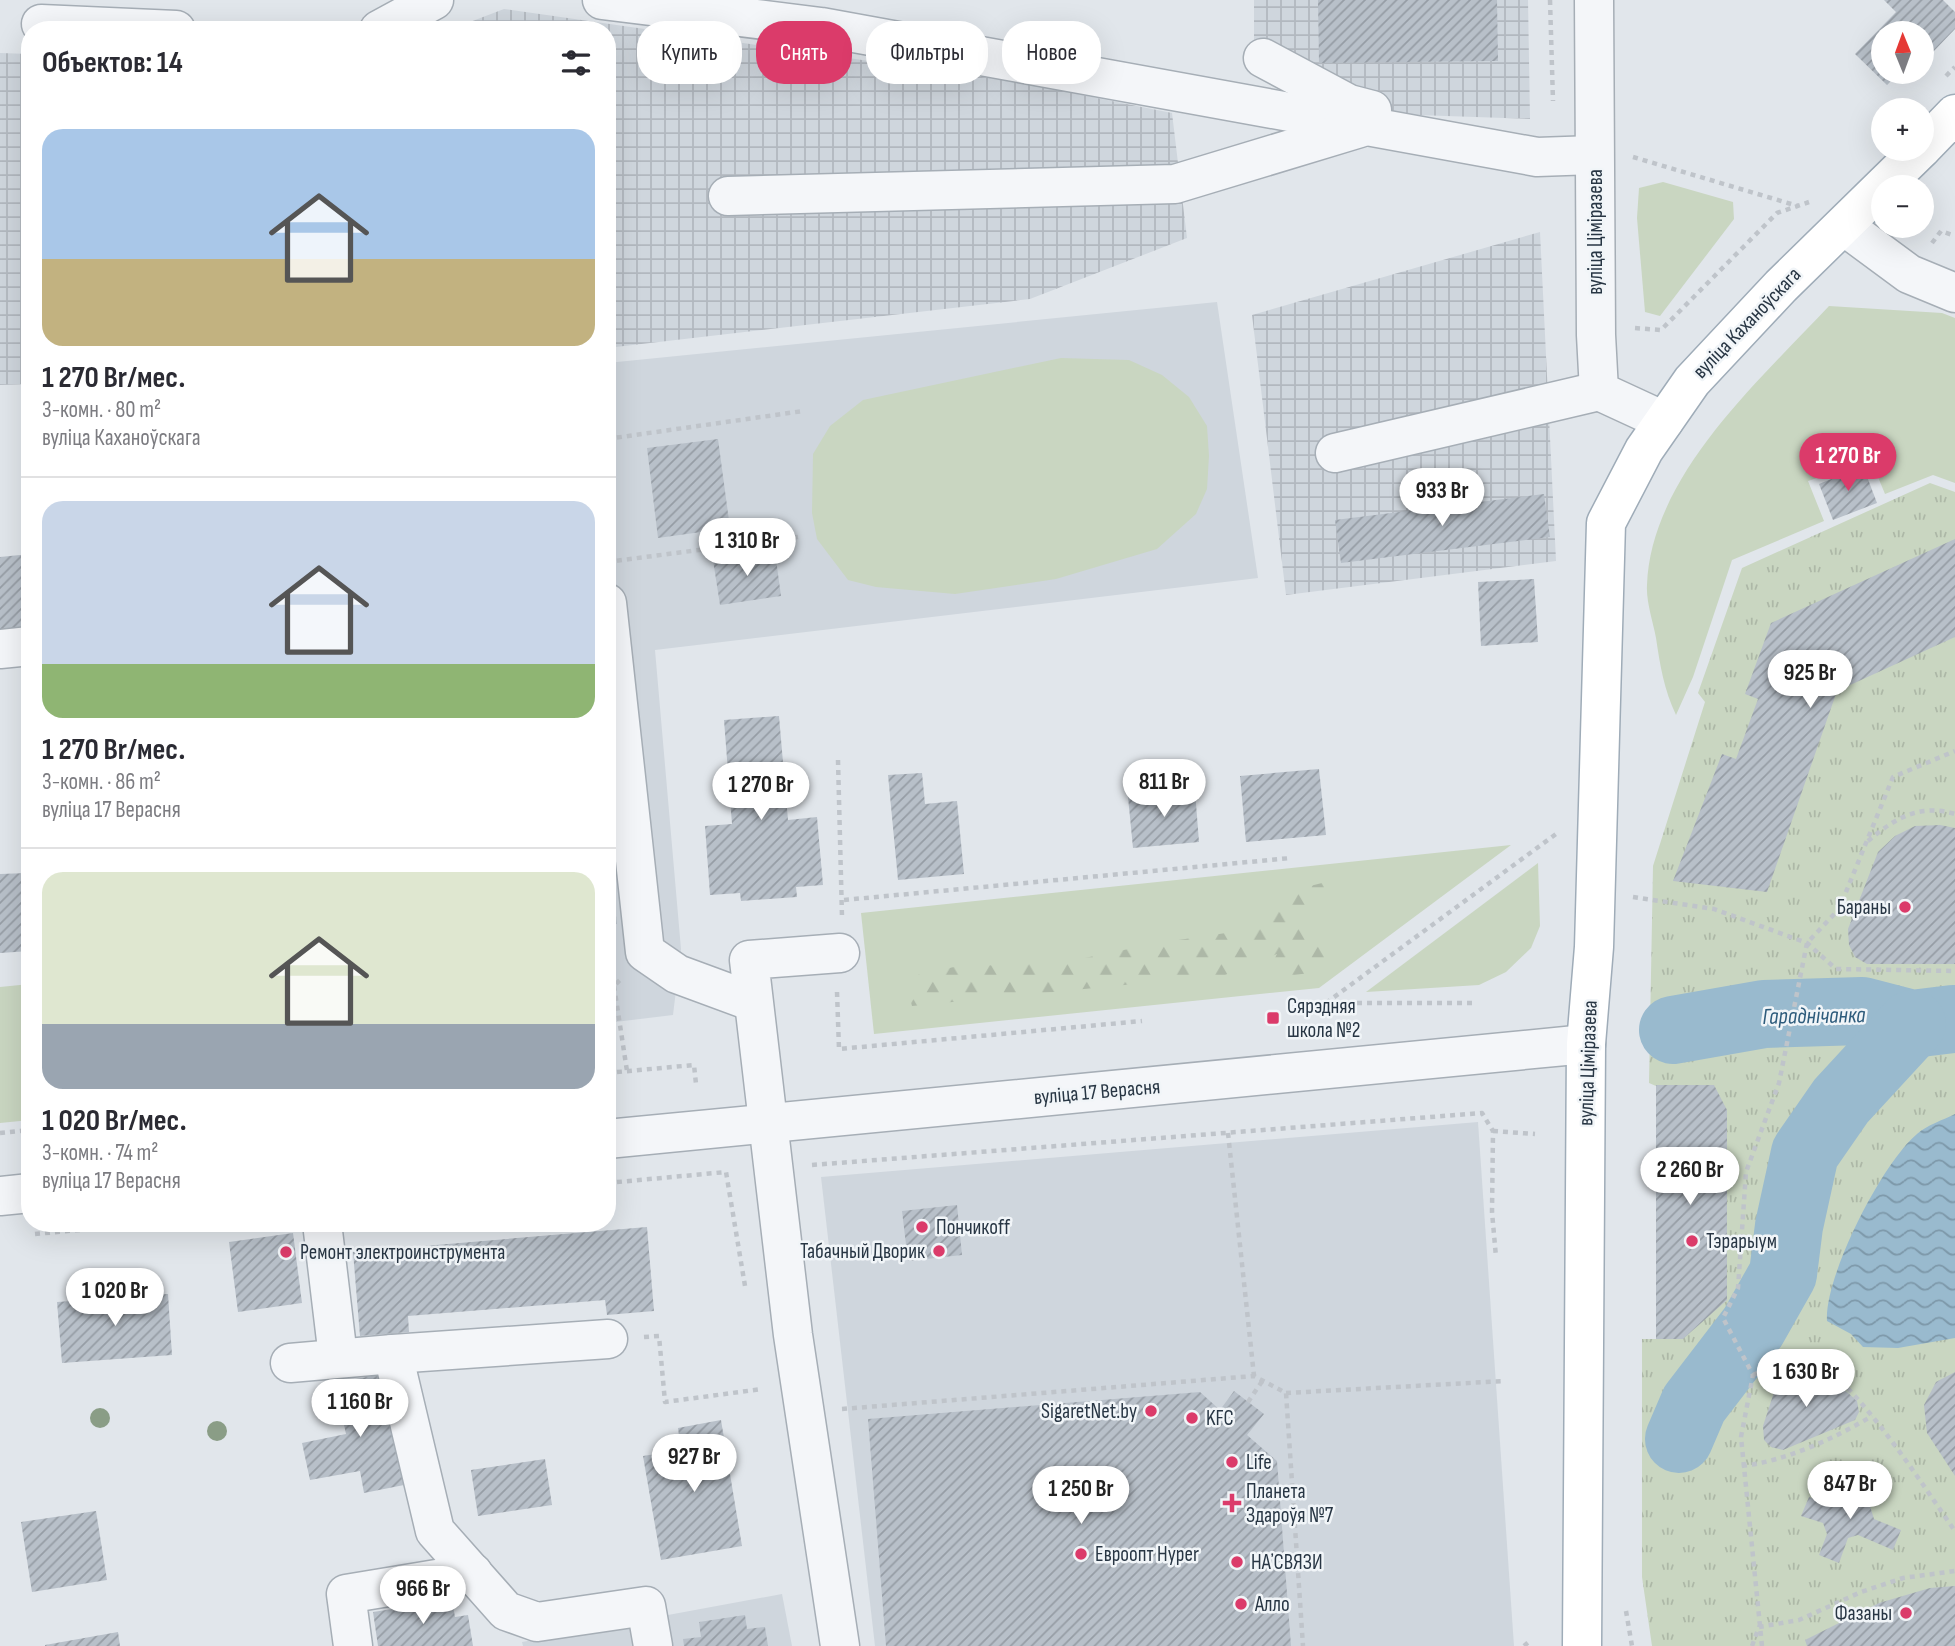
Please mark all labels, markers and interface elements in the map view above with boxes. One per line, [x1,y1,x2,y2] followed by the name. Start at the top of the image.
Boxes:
[637,21,742,84] chip: Купить
[756,21,852,84] chip: Снять
[866,21,988,84] chip: Фильтры
[1002,21,1101,84] chip: Новое
[1871,21,1934,84] north arrow
[1871,21,1934,238] map controls
[557,44,595,82] icon: filters
[42,45,183,81] text: Объектов: 14
[1871,98,1934,161] button: +
[1583,169,1608,295] street label: вуліца Ціміразева
[256,175,382,301] icon: home
[1871,175,1934,238] button: −
[1688,262,1806,384] street label: вуліца Каханоўскага
[42,360,185,396] text: 1 270 Br/мес.
[42,396,161,424] text: 3-комн. · 80 m²
[42,424,201,452] text: вуліца Каханоўскага
[1776,434,1920,493] pin: 1 270 Br
[1815,442,1881,470] text: 1 270 Br
[1385,468,1499,528] pin: 933 Br
[1415,477,1469,505] text: 933 Br
[675,518,819,578] pin: 1 310 Br
[715,527,779,555] text: 1 310 Br
[256,547,382,673] icon: home
[1753,650,1867,710] pin: 925 Br
[1784,659,1836,687] text: 925 Br
[42,732,185,768] text: 1 270 Br/мес.
[1107,760,1221,819] pin: 811 Br
[689,762,833,822] pin: 1 270 Br
[42,768,161,796] text: 3-комн. · 86 m²
[1139,768,1189,796] text: 811 Br
[728,771,794,799] text: 1 270 Br
[42,796,181,824] text: вуліца 17 Верасня
[1837,895,1891,920] place label: Бараны
[1897,899,1913,915] marker: Бараны
[256,918,382,1044] icon: home
[1287,994,1360,1043] place label: Сярэдняя школа №2
[1573,1000,1603,1126] street label: вуліца Ціміразева
[1762,1001,1866,1031] water label: Гараднічанка
[1265,1010,1281,1026] marker: Сярэдняя школа №2
[1033,1074,1161,1110] street label: вуліца 17 Верасня
[42,1103,187,1139] text: 1 020 Br/мес.
[42,1139,158,1167] text: 3-комн. · 74 m²
[1618,1148,1762,1207] pin: 2 260 Br
[1656,1156,1724,1184] text: 2 260 Br
[42,1167,181,1195] text: вуліца 17 Верасня
[936,1215,1011,1240] place label: Пончикoff
[914,1219,930,1235] marker: Пончикoff
[1706,1229,1777,1254] place label: Тэрарыум
[1684,1233,1700,1249] marker: Тэрарыум
[800,1239,925,1264] place label: Табачный Дворик
[300,1240,505,1265] place label: Ремонт электроинструмента
[931,1243,947,1259] marker: Табачный Дворик
[278,1244,294,1260] marker: Ремонт электроинструмента
[43,1268,187,1328] pin: 1 020 Br
[82,1277,148,1305] text: 1 020 Br
[1734,1350,1878,1409] pin: 1 630 Br
[1773,1358,1839,1386] text: 1 630 Br
[288,1380,432,1439] pin: 1 160 Br
[327,1388,393,1416] text: 1 160 Br
[1041,1399,1137,1424] place label: SigaretNet.by
[1143,1403,1159,1419] marker: SigaretNet.by
[1206,1406,1234,1431] place label: KFC
[1184,1410,1200,1426] marker: KFC
[637,1434,751,1494] pin: 927 Br
[668,1443,720,1471] text: 927 Br
[1246,1450,1272,1475] place label: Life
[1224,1454,1240,1470] marker: Life
[1793,1462,1907,1521] pin: 847 Br
[1009,1466,1153,1526] pin: 1 250 Br
[1823,1470,1877,1498] text: 847 Br
[1048,1475,1114,1503] text: 1 250 Br
[1246,1479,1334,1528] place label: Планета Здароўя №7
[1224,1495,1240,1511] marker: Планета Здароўя №7
[1095,1542,1199,1567] place label: Евроопт Hyper
[1073,1546,1089,1562] marker: Евроопт Hyper
[1251,1550,1323,1575] place label: НАʼСВЯЗИ
[1229,1554,1245,1570] marker: НАʼСВЯЗИ
[366,1566,480,1626] pin: 966 Br
[396,1575,450,1603] text: 966 Br
[1254,1592,1290,1617] place label: Алло
[1233,1596,1249,1612] marker: Алло
[1835,1601,1892,1626] place label: Фазаны
[1898,1605,1914,1621] marker: Фазаны

